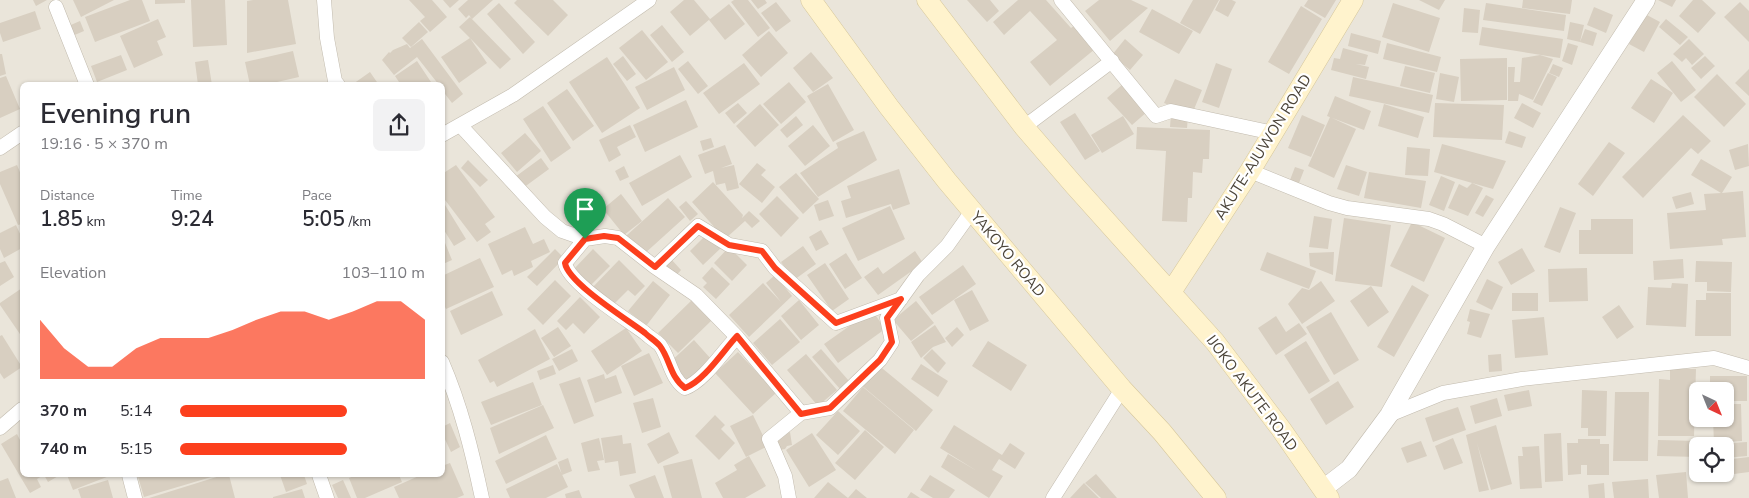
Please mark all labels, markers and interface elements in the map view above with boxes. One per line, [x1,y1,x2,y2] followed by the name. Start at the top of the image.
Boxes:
[1210,70,1316,224] street label: AKUTE-AJUWON ROAD
[40,95,191,133] text: Evening run
[373,99,425,151] button: share
[40,133,168,155] text: 19:16 · 5 × 370 m
[40,186,94,205] text: Distance
[171,186,202,205] text: Time
[302,186,332,205] text: Pace
[564,188,606,239] pin
[571,195,599,223] icon: arrive
[40,205,83,233] text: 1.85
[171,205,214,233] text: 9:24
[302,205,345,233] text: 5:05
[966,206,1050,301] street label: YAKOYO ROAD
[83,212,105,231] text: km
[345,212,371,231] text: /km
[40,262,106,284] text: Elevation
[342,262,425,284] text: 103–110 m
[1202,331,1302,455] street label: IJOKO AKUTE ROAD
[1689,382,1734,428] north arrow
[1689,382,1734,482] map controls
[40,400,87,422] text: 370 m
[120,400,152,422] text: 5:14
[1689,437,1734,482] button: locate
[40,438,87,460] text: 740 m
[120,438,152,460] text: 5:15

